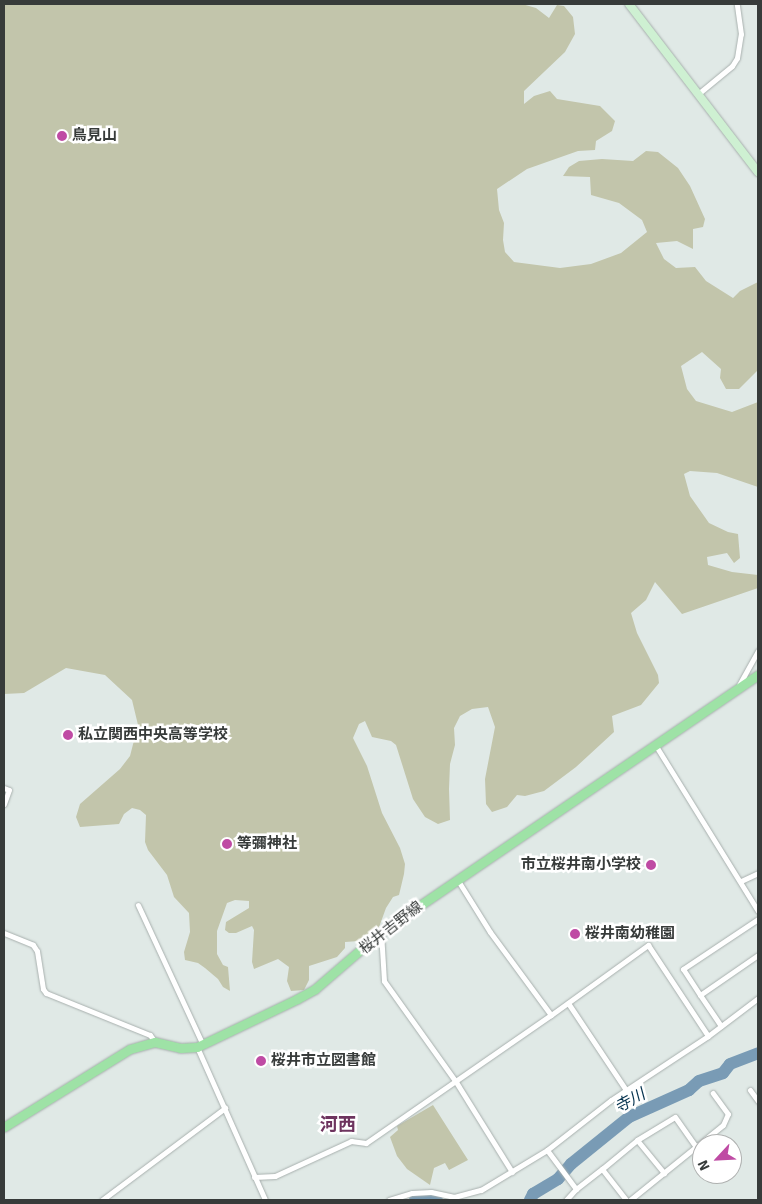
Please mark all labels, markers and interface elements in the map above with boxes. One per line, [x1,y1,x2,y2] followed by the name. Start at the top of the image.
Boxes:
[72,127,117,145] place label: 鳥見山
[56,130,68,142] marker: 鳥見山
[78,726,228,744] place label: 私立関西中央高等学校
[62,729,74,741] marker: 私立関西中央高等学校
[237,835,297,853] place label: 等彌神社
[221,838,233,850] marker: 等彌神社
[521,856,641,874] place label: 市立桜井南小学校
[645,859,657,871] marker: 市立桜井南小学校
[356,898,426,958] street label: 桜井吉野線
[585,925,675,943] place label: 桜井南幼稚園
[569,928,581,940] marker: 桜井南幼稚園
[271,1052,376,1070] place label: 桜井市立図書館
[255,1055,267,1067] marker: 桜井市立図書館
[611,1085,649,1117] water label: 寺川
[320,1114,356,1136] district label: 河西
[692,1134,742,1184] north arrow
[694,1157,714,1173] text: N

